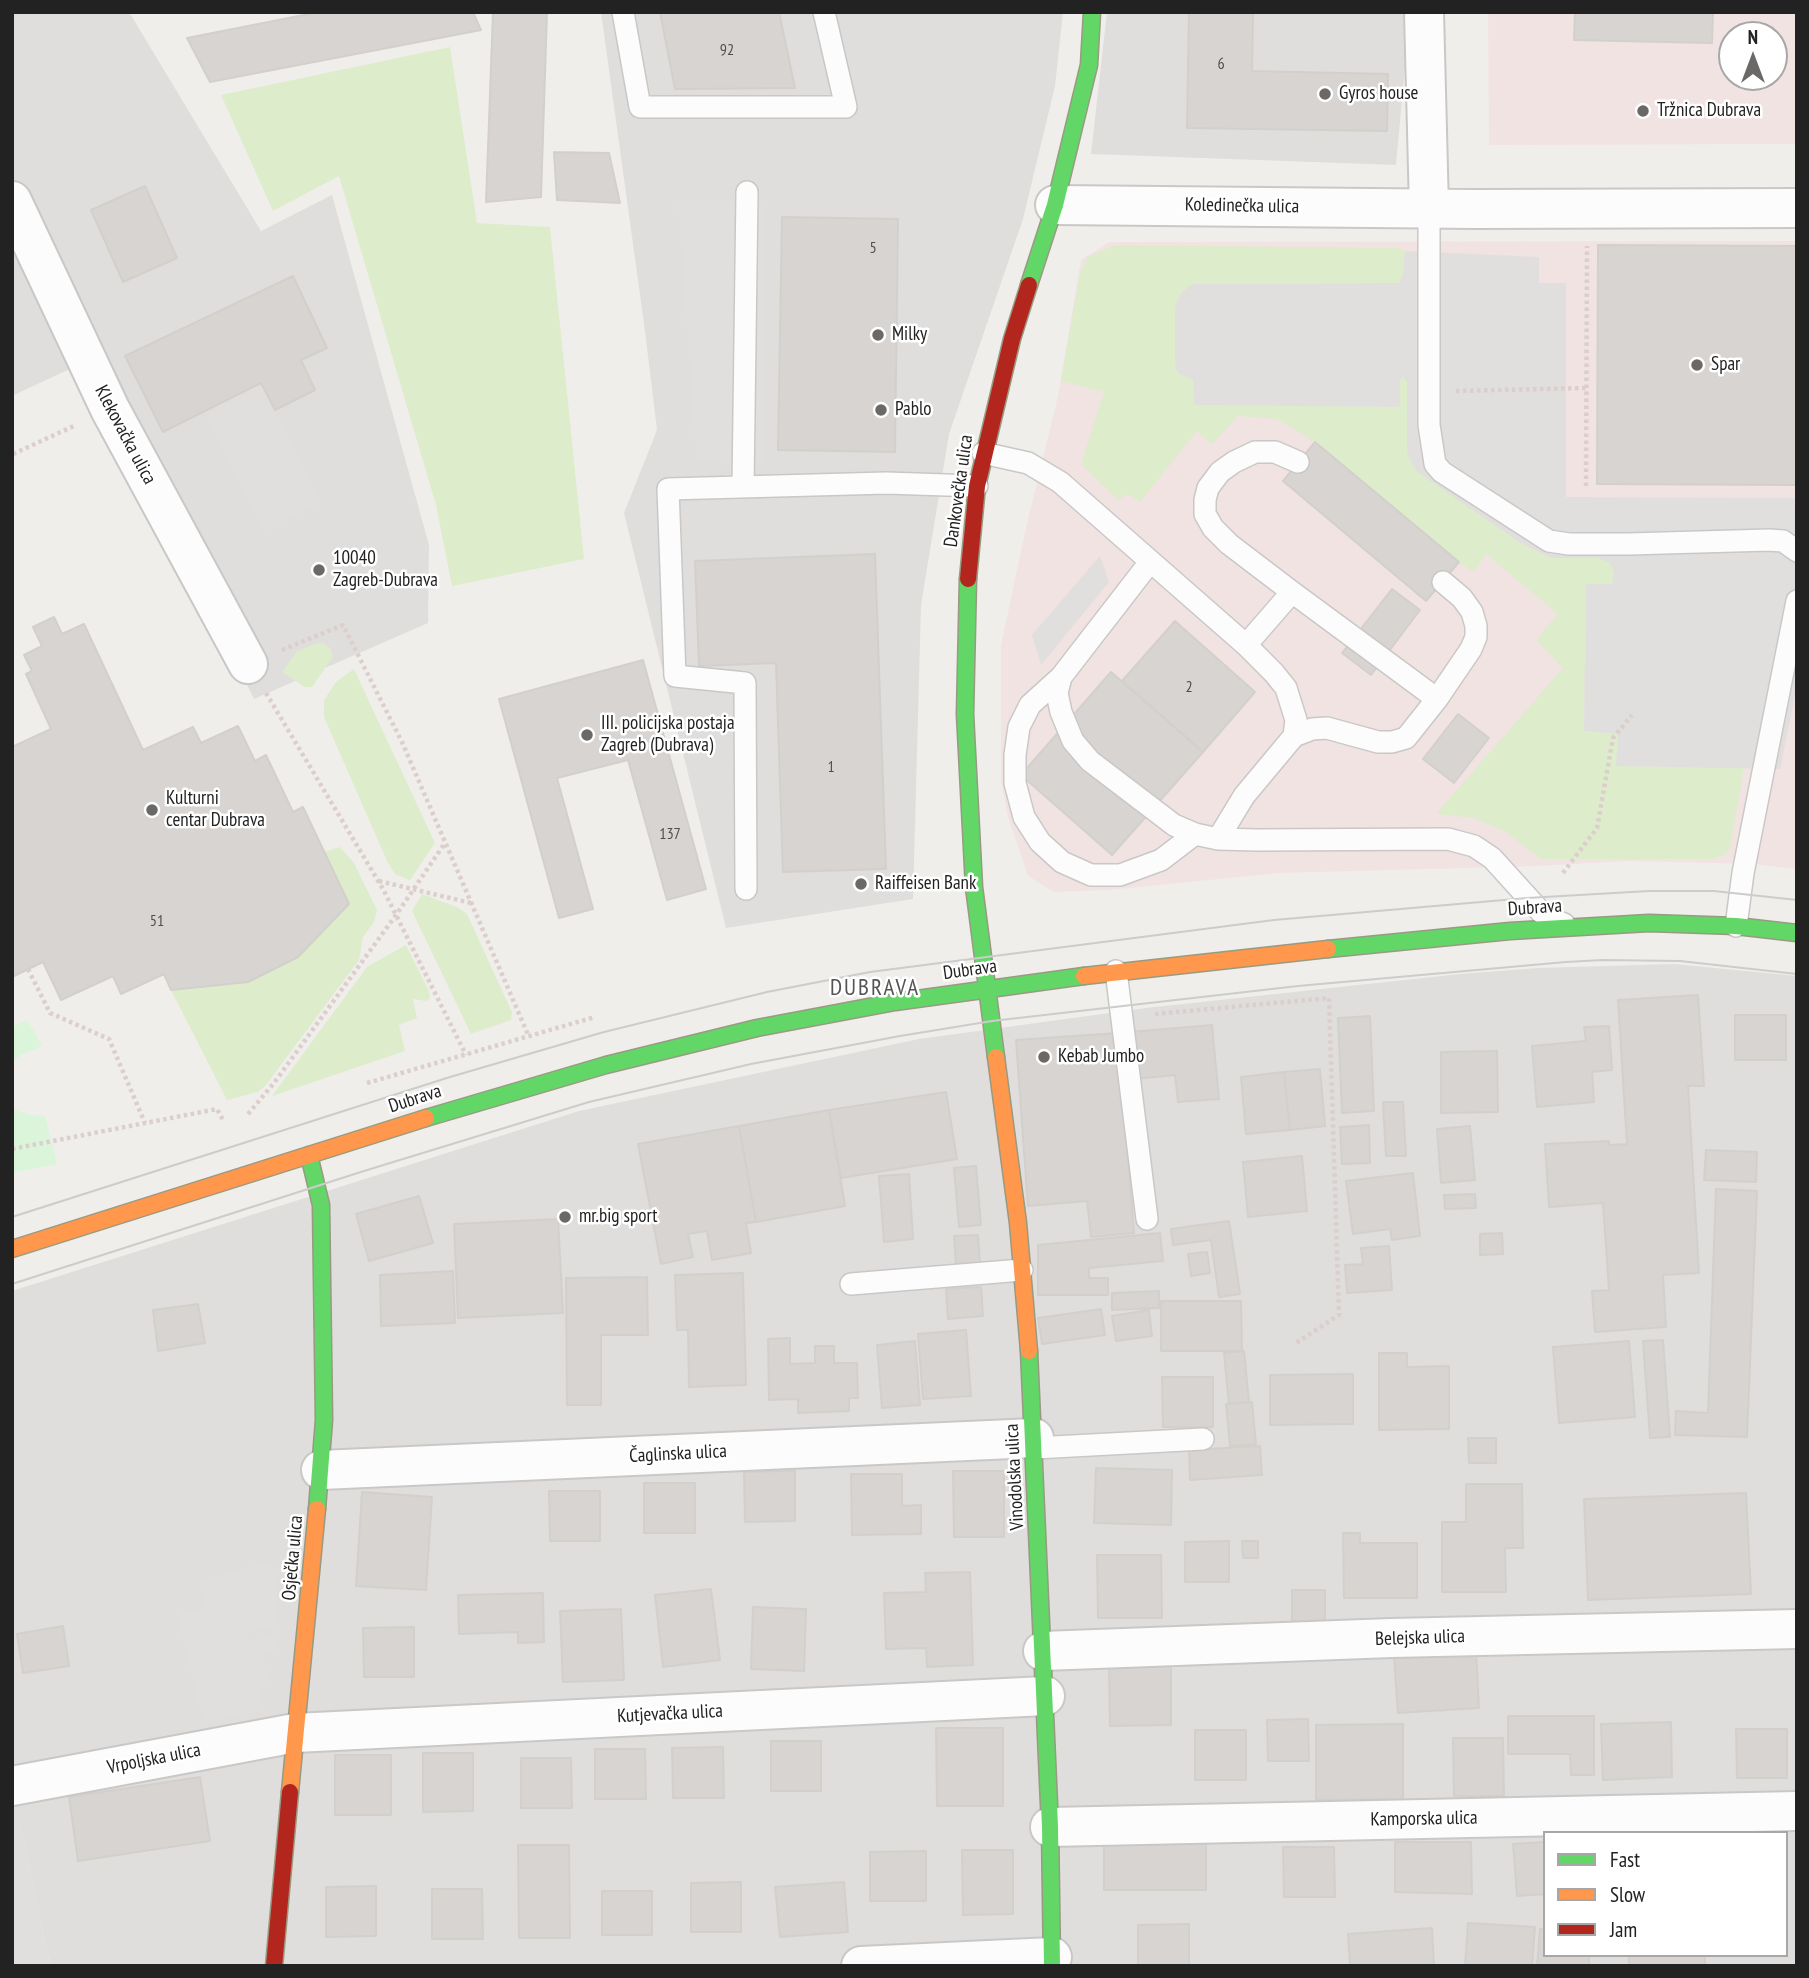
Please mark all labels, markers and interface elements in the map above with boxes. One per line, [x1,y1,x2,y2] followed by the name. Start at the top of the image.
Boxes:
[1718,21,1788,91] north arrow
[1748,25,1758,49] text: N
[720,40,734,60] house number: 92
[1217,54,1225,74] house number: 6
[1339,83,1418,105] place label: Gyros house
[1317,86,1333,102] marker: Gyros house
[1657,100,1761,122] place label: Tržnica Dubrava
[1635,103,1651,119] marker: Tržnica Dubrava
[1185,194,1299,218] street label: Koledinečka ulica
[869,238,877,258] house number: 5
[892,324,927,346] place label: Milky
[870,327,886,343] marker: Milky
[1711,354,1740,376] place label: Spar
[1689,357,1705,373] marker: Spar
[89,382,161,488] street label: Klekovačka ulica
[895,399,932,421] place label: Pablo
[873,402,889,418] marker: Pablo
[940,433,978,549] street label: Dankovečka ulica
[333,548,438,592] place label: 10040 Zagreb-Dubrava
[311,562,327,578] marker: 10040 Zagreb-Dubrava
[1185,677,1193,697] house number: 2
[601,713,735,757] place label: III. policijska postaja Zagreb (Dubrava)
[579,727,595,743] marker: III. policijska postaja Zagreb (Dubrava)
[827,757,835,777] house number: 1
[166,788,265,832] place label: Kulturni centar Dubrava
[144,802,160,818] marker: Kulturni centar Dubrava
[659,824,681,844] house number: 137
[875,873,976,895] place label: Raiffeisen Bank
[853,876,869,892] marker: Raiffeisen Bank
[1507,895,1563,921] street label: Dubrava
[150,911,164,931] house number: 51
[942,955,998,985] street label: Dubrava
[831,974,919,1002] district label: DUBRAVA
[1058,1046,1144,1068] place label: Kebab Jumbo
[1036,1049,1052,1065] marker: Kebab Jumbo
[386,1080,444,1118] street label: Dubrava
[579,1206,657,1228] place label: mr.big sport
[557,1209,573,1225] marker: mr.big sport
[1001,1423,1029,1531] street label: Vinodolska ulica
[629,1440,727,1468] street label: Čaglinska ulica
[278,1514,308,1602] street label: Osječka ulica
[1375,1625,1465,1651] street label: Belejska ulica
[617,1700,723,1728] street label: Kutjevačka ulica
[105,1739,203,1779] street label: Vrpoljska ulica
[1370,1807,1478,1831] street label: Kamporska ulica
[1543,1831,1788,1957] legend
[1610,1846,1640,1873] text: Fast
[1610,1881,1645,1908] text: Slow
[1610,1916,1637,1943] text: Jam

